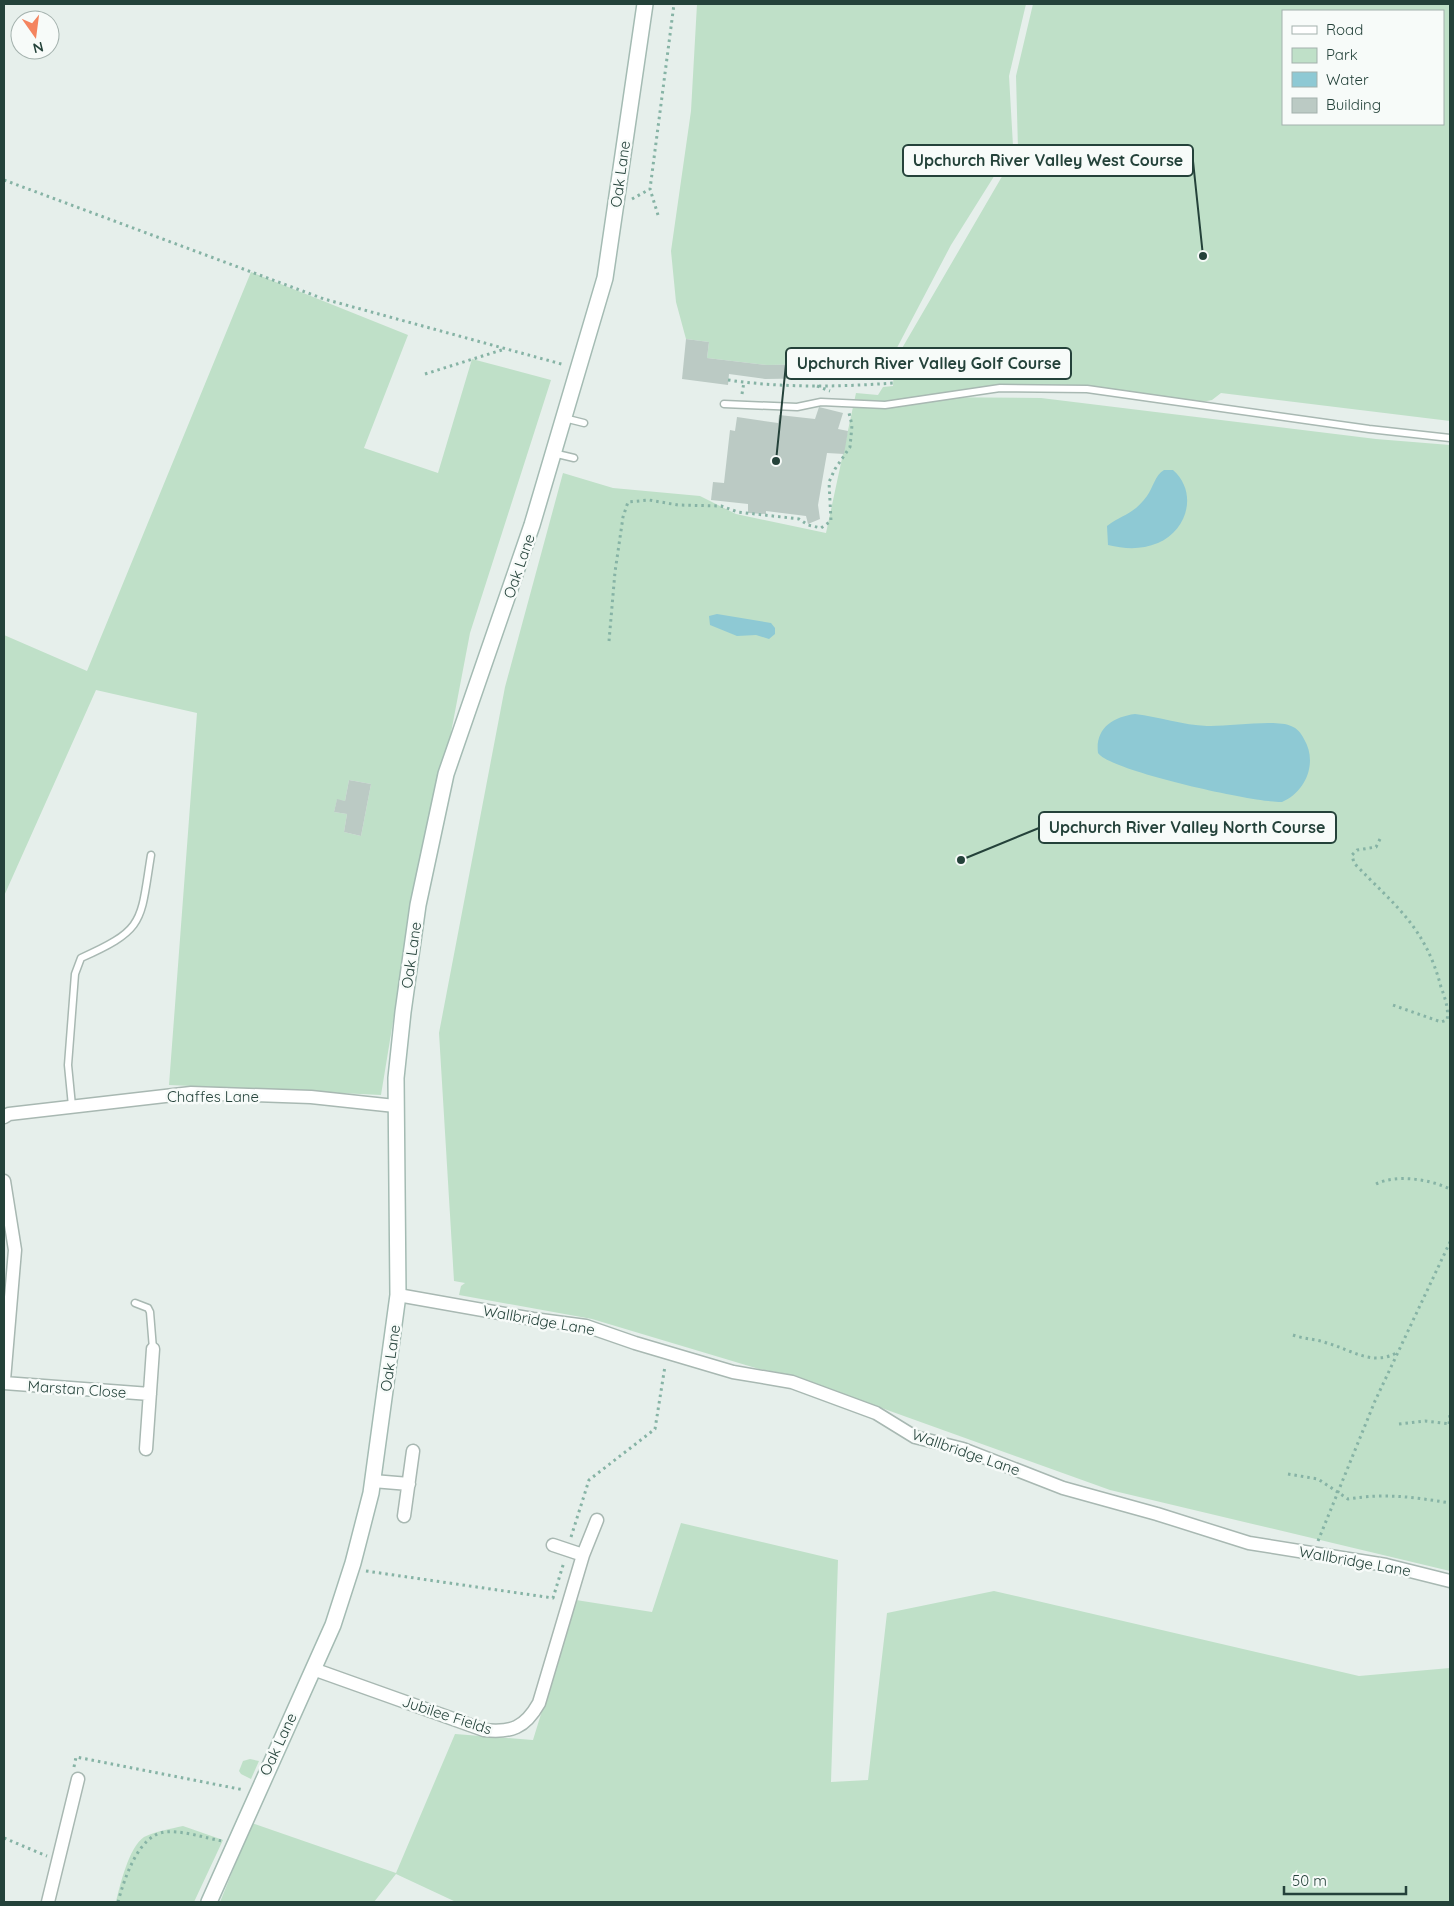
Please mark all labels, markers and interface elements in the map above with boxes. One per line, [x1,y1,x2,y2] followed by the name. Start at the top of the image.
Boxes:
[10,10,60,60] north arrow
[1282,10,1444,125] legend
[1326,20,1363,39] text: Road
[31,38,45,58] text: N
[1326,45,1358,64] text: Park
[1326,70,1369,89] text: Water
[1326,95,1381,114] text: Building
[606,140,634,208] street label: Oak Lane
[903,145,1193,176] callout: Upchurch River Valley West Course
[913,150,1183,170] text: Upchurch River Valley West Course
[786,348,1071,379] callout: Upchurch River Valley Golf Course
[797,353,1061,373] text: Upchurch River Valley Golf Course
[499,531,539,601] street label: Oak Lane
[1039,812,1336,843] callout: Upchurch River Valley North Course
[1049,817,1325,837] text: Upchurch River Valley North Course
[397,921,425,989] street label: Oak Lane
[167,1087,259,1106] street label: Chaffes Lane
[482,1301,596,1339] street label: Wallbridge Lane
[376,1324,404,1392] street label: Oak Lane
[27,1376,127,1402] street label: Marstan Close
[909,1425,1023,1479] street label: Wallbridge Lane
[1298,1542,1412,1580] street label: Wallbridge Lane
[400,1692,494,1738] street label: Jubilee Fields
[255,1710,301,1778] street label: Oak Lane
[1284,1864,1406,1896] scale bar
[1292,1871,1327,1890] text: 50 m

